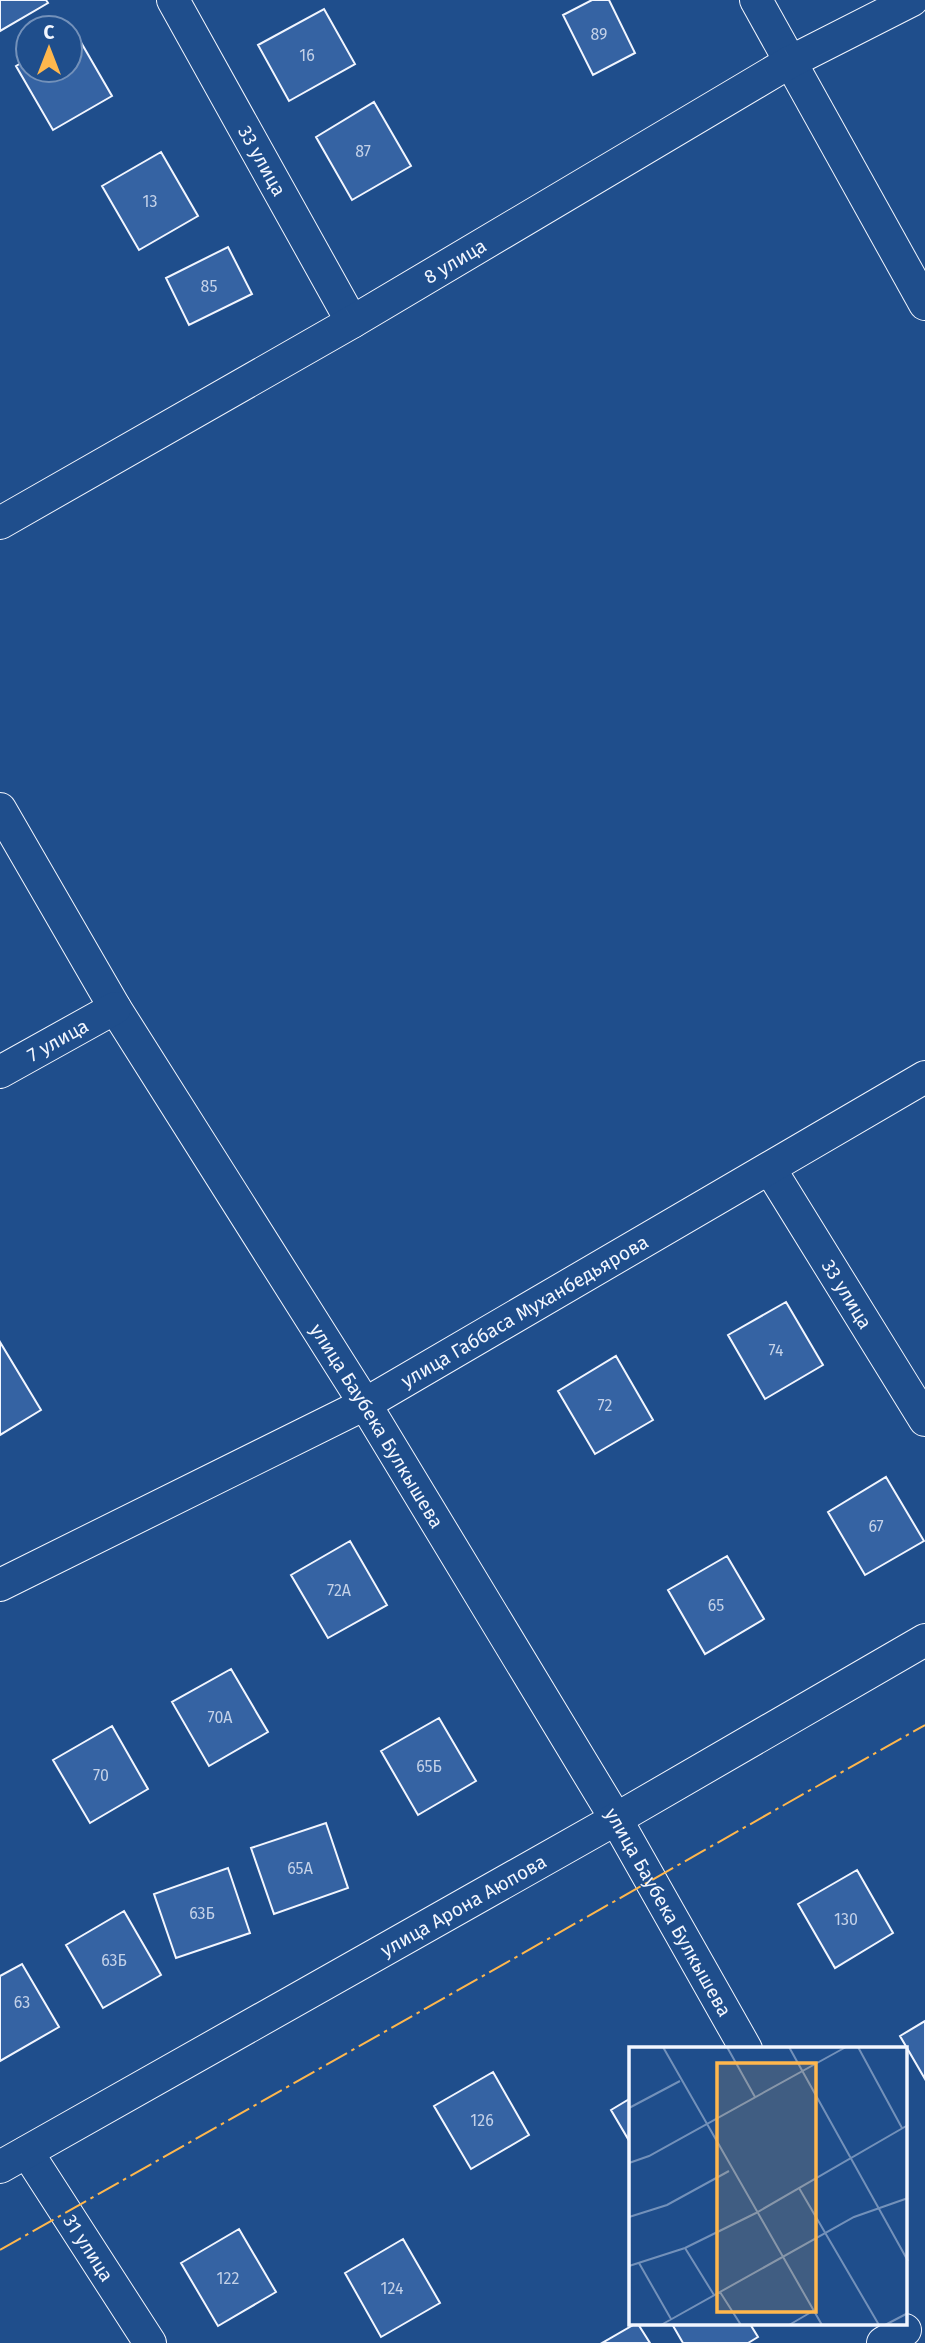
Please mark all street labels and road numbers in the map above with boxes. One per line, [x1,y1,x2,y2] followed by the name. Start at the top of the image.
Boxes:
[234,122,291,200] street label: 33 улица
[420,234,490,288] street label: 8 улица
[23,1014,92,1066] street label: 7 улица
[397,1230,652,1392] street label: улица Габбаса Муханбедьярова
[817,1255,877,1333] street label: 33 улица
[306,1319,449,1532] street label: улица Баубека Булкышева
[600,1803,737,2020] street label: улица Баубека Булкышева
[376,1849,550,1961] street label: улица Арона Аюпова
[59,2210,119,2286] street label: 31 улица

